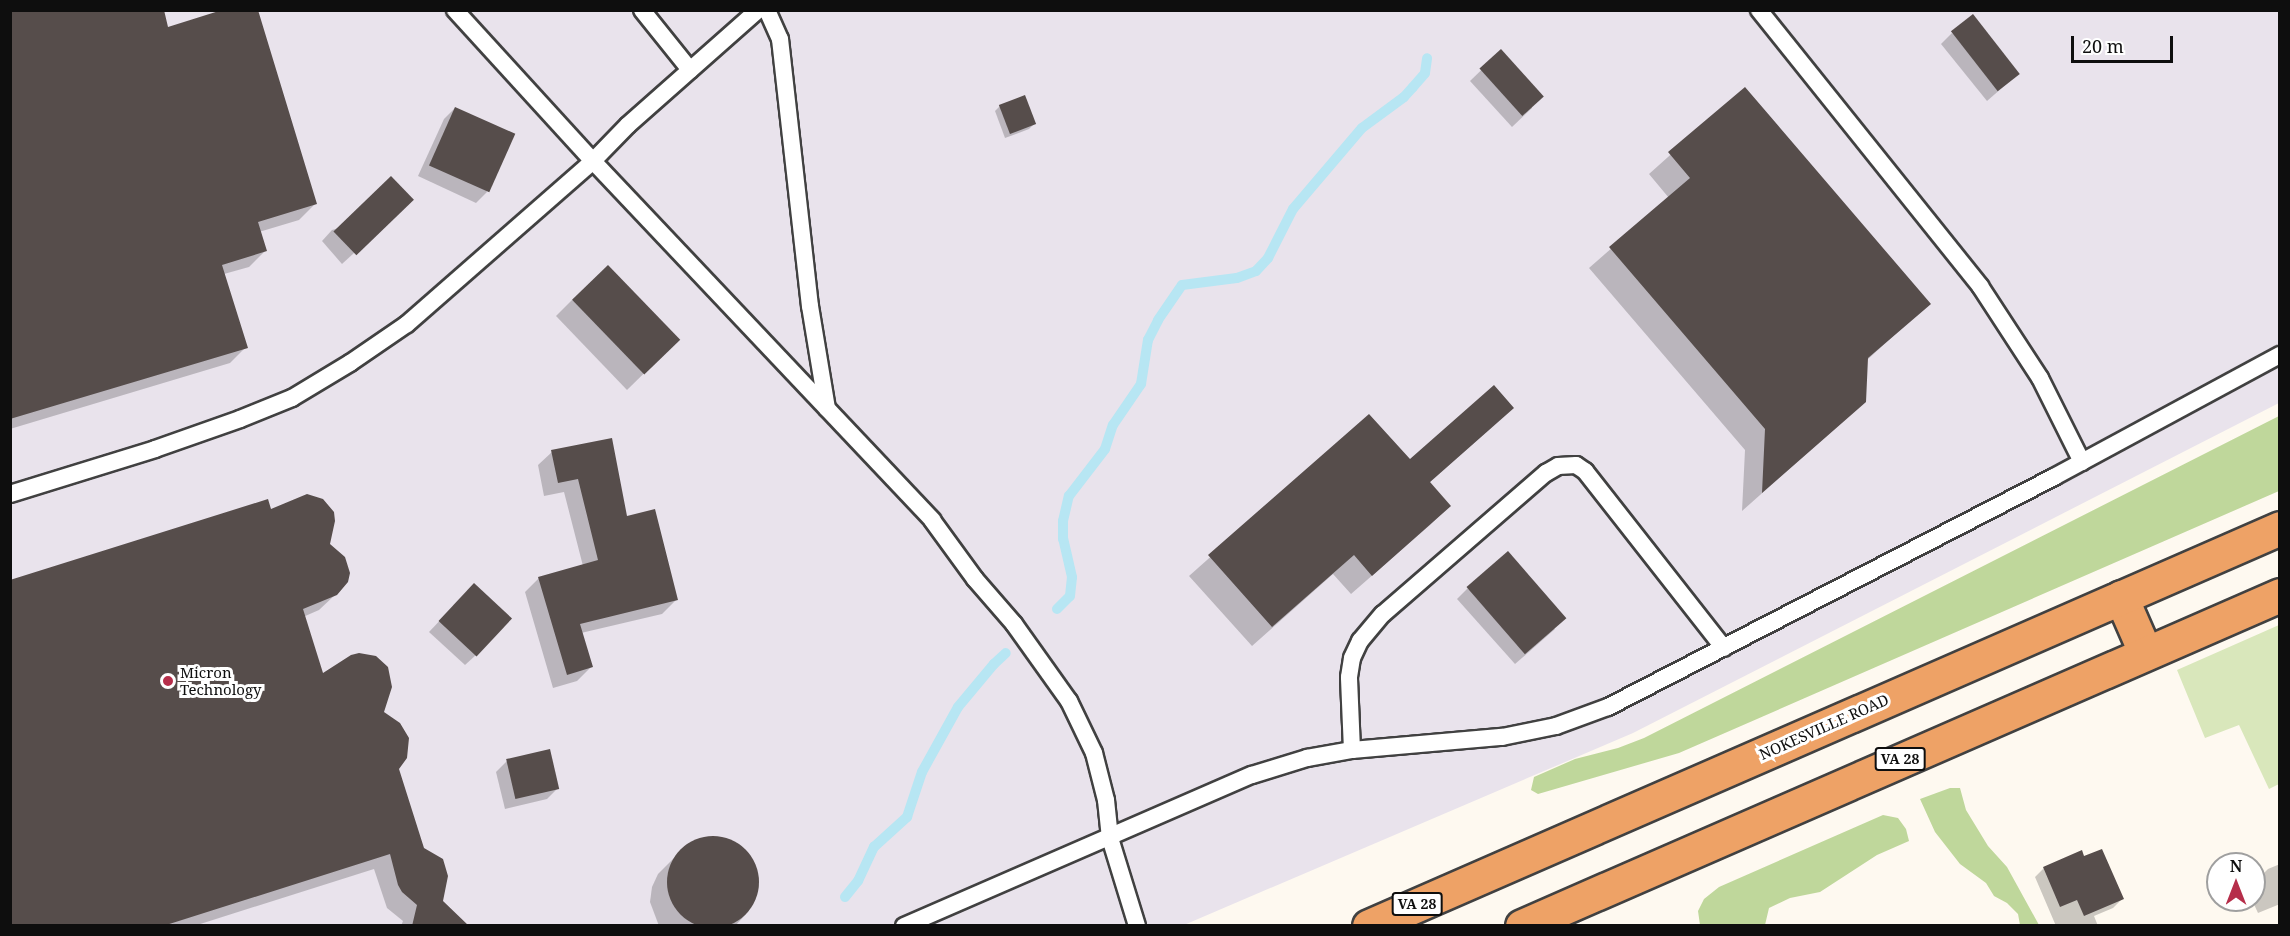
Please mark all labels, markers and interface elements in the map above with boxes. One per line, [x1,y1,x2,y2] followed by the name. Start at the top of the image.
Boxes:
[2074,24,2176,62] scale bar
[2082,34,2124,58] text: 20 m
[180,663,262,698] place label: Micron Technology
[161,674,175,688] marker: Micron Technology
[1757,690,1891,764] street label: NOKESVILLE ROAD
[1874,748,1926,770] road number: VA 28
[2206,852,2266,912] north arrow
[2230,855,2242,877] text: N
[1392,893,1442,915] road number: VA 28

